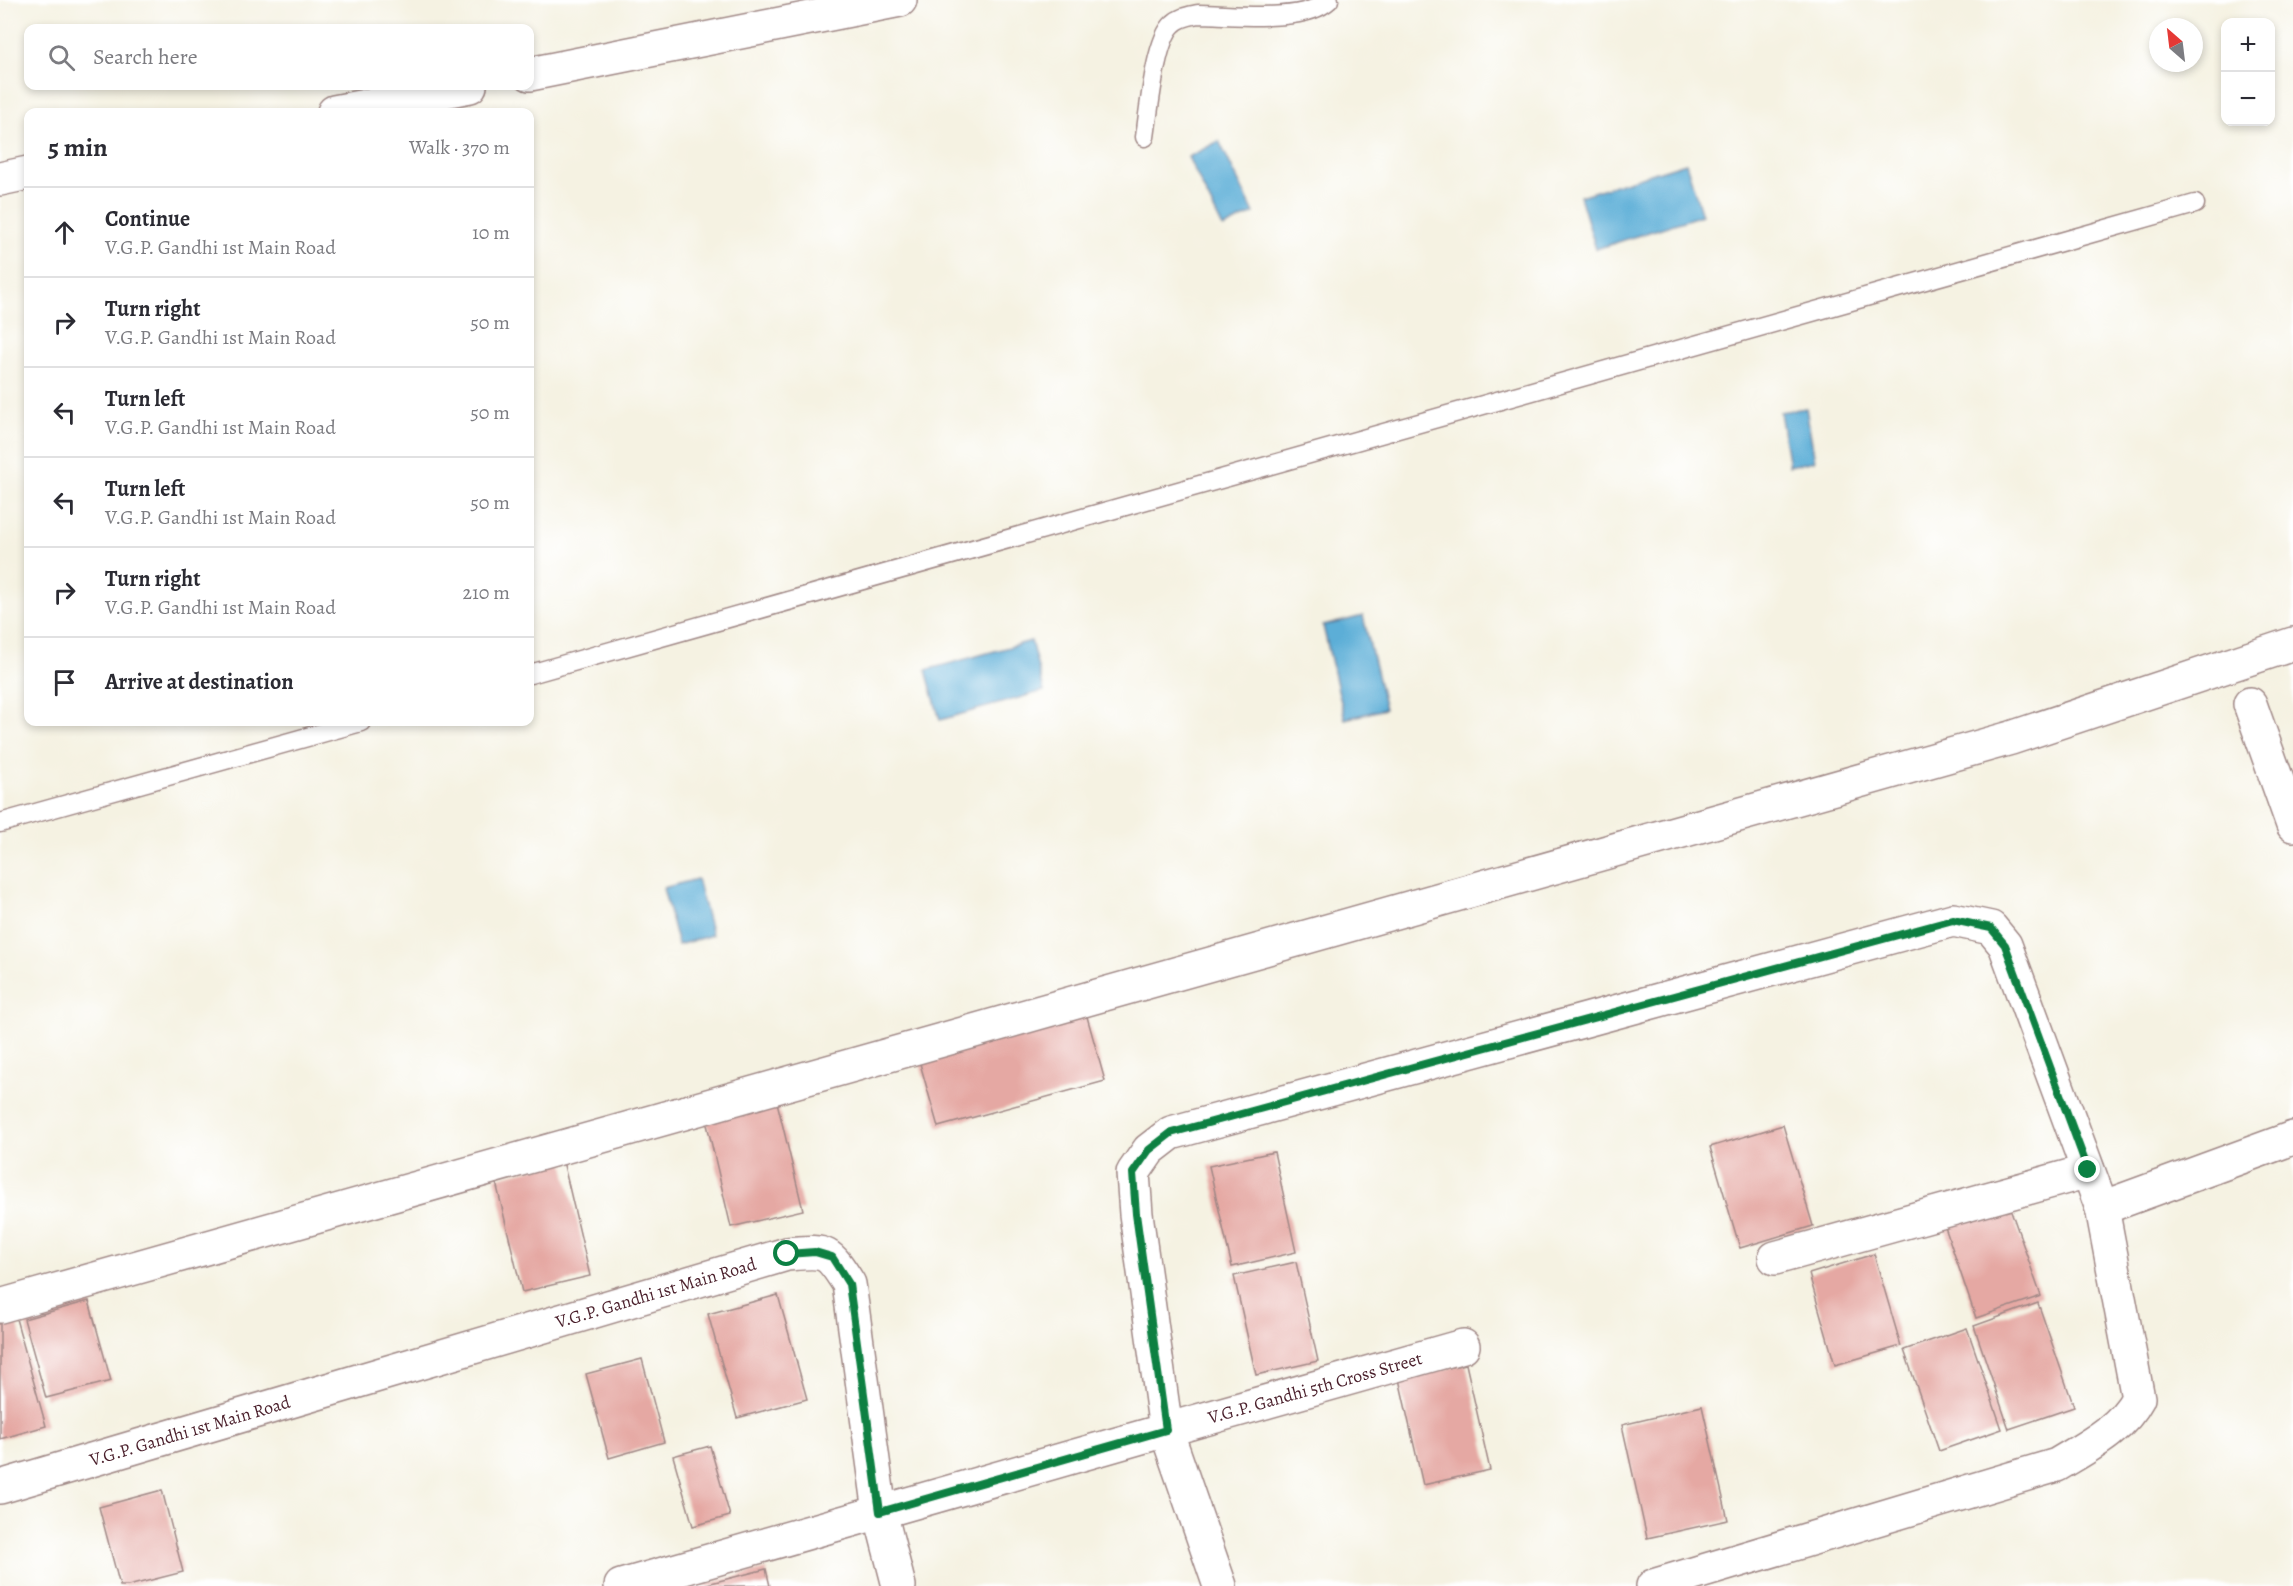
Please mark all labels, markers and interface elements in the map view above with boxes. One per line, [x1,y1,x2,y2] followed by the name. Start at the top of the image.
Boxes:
[2149,18,2203,72] north arrow
[2221,18,2275,126] map controls
[2221,18,2275,72] button: +
[24,24,534,90] search box
[45,41,78,74] icon: search
[93,42,198,72] text: Search here
[2221,72,2275,126] button: −
[48,130,108,165] text: 5 min
[409,134,510,161] text: Walk · 370 m
[105,204,190,234] text: Continue
[48,216,81,249] icon: ahead
[472,219,510,246] text: 10 m
[105,234,336,261] text: V.G.P. Gandhi 1st Main Road
[105,294,201,324] text: Turn right
[48,306,81,339] icon: right
[470,309,510,336] text: 50 m
[105,324,336,351] text: V.G.P. Gandhi 1st Main Road
[105,384,185,414] text: Turn left
[48,396,81,429] icon: left
[470,399,510,426] text: 50 m
[105,414,336,441] text: V.G.P. Gandhi 1st Main Road
[105,474,185,504] text: Turn left
[48,486,81,519] icon: left
[470,489,510,516] text: 50 m
[105,504,336,531] text: V.G.P. Gandhi 1st Main Road
[105,564,201,594] text: Turn right
[48,576,81,609] icon: right
[462,579,510,606] text: 210 m
[105,594,336,621] text: V.G.P. Gandhi 1st Main Road
[48,666,81,699] icon: arrive
[105,667,294,697] text: Arrive at destination
[2074,1156,2100,1182] route end
[773,1240,799,1266] route start
[552,1252,759,1334] street label: V.G.P. Gandhi 1st Main Road
[1204,1346,1425,1430] street label: V.G.P. Gandhi 5th Cross Street
[86,1390,293,1472] street label: V.G.P. Gandhi 1st Main Road

